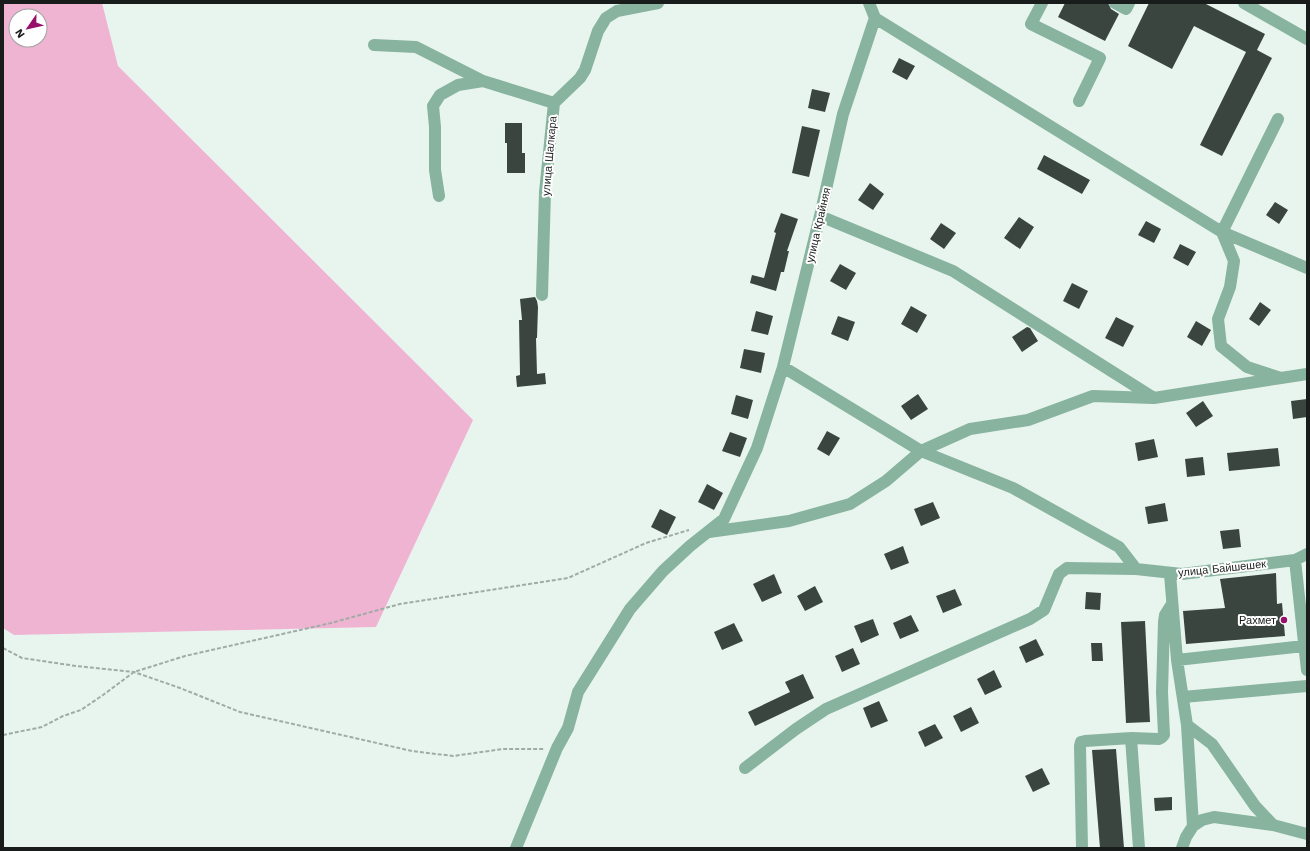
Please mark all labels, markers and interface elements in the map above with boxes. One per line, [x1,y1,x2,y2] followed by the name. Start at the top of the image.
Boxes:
[8,8,48,48] north arrow
[12,26,28,40] text: N
[540,115,560,196] street label: улица Шалкара
[804,186,833,264] street label: улица Крайняя
[1178,557,1267,580] street label: улица Байшешек
[1239,614,1276,627] place label: Рахмет
[1279,615,1289,625] marker: Рахмет

